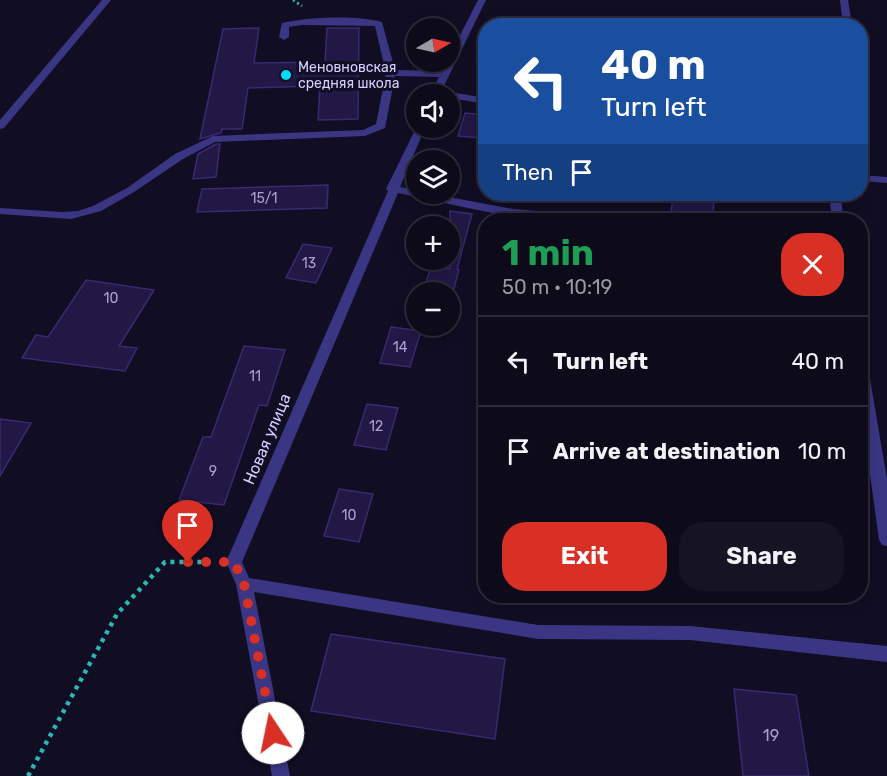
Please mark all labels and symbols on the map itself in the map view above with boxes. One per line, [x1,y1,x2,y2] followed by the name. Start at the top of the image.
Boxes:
[406,18,460,72] north arrow
[298,59,399,92] place label: Меновновская средняя школа
[279,68,293,82] marker: Меновновская средняя школа
[251,190,277,207] house number: 15/1
[302,255,316,272] house number: 13
[104,290,119,307] house number: 10
[393,339,408,356] house number: 14
[249,368,261,385] house number: 11
[239,391,295,487] street label: Новая улица
[369,418,383,435] house number: 12
[209,463,217,480] house number: 9
[162,500,213,562] pin
[342,507,357,524] house number: 10
[241,701,305,765] position arrow
[763,726,779,745] house number: 19

